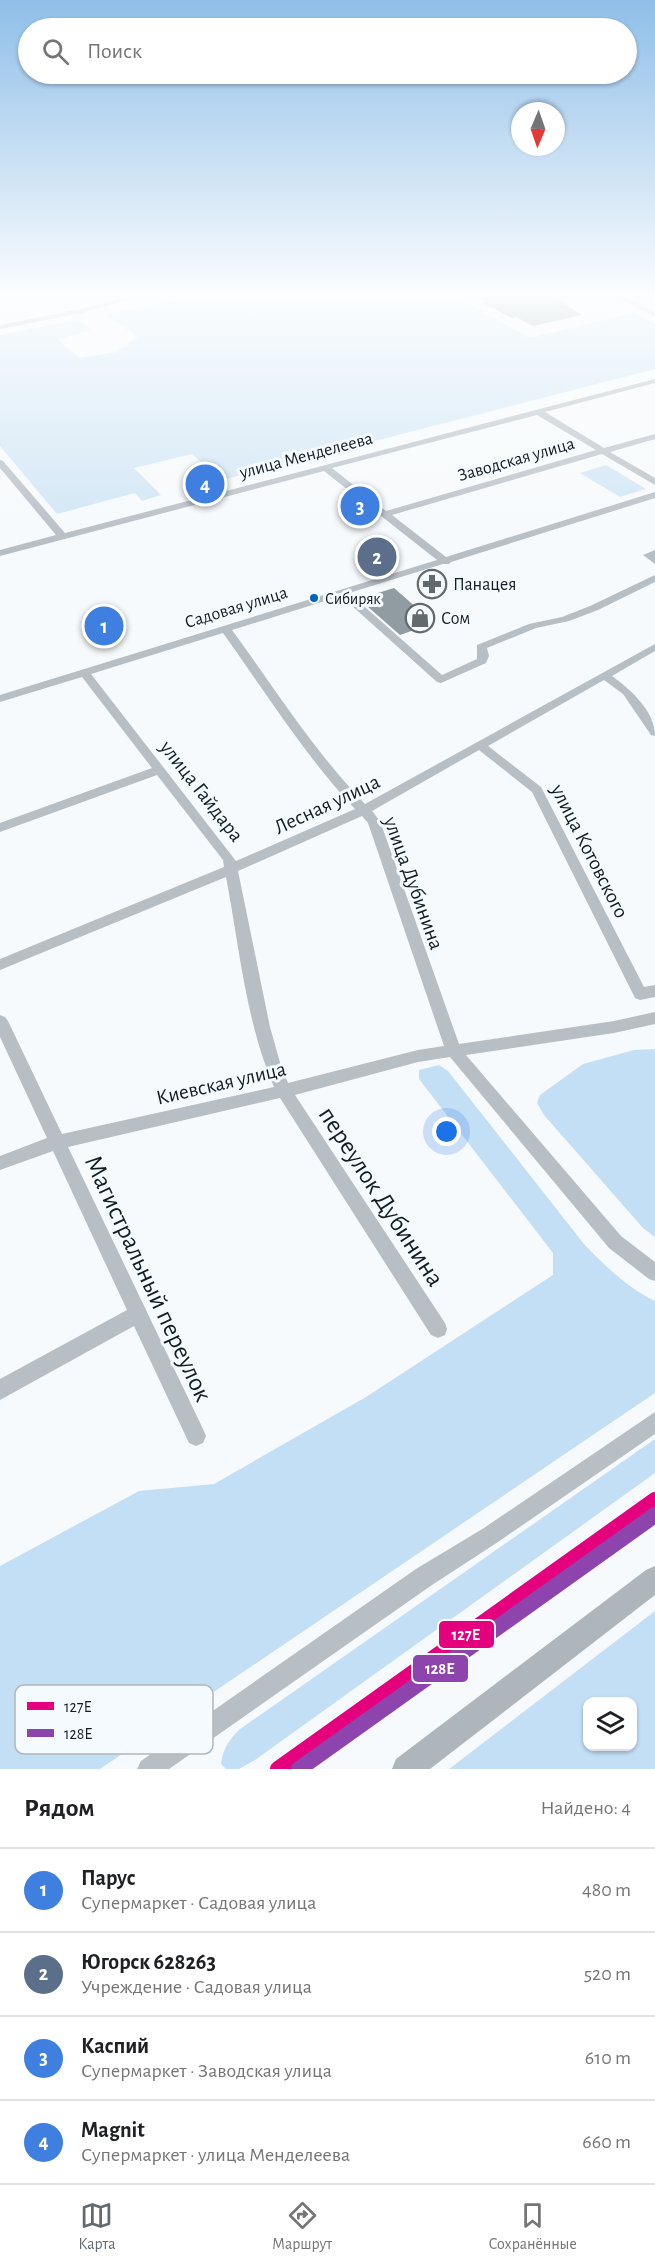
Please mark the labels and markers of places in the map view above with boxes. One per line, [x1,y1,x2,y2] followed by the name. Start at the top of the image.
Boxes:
[186,462,224,506] pin: 4
[340,484,380,528] pin: 3
[358,534,397,580] pin: 2
[416,568,448,600] pharmacy icon: Панацея
[453,576,516,594] place label: Панацея
[325,591,381,607] place label: Сибиряк
[308,592,320,604] marker: Сибиряк
[404,602,436,634] shop icon: Сом
[84,604,124,648] pin: 1
[441,610,470,628] place label: Сом

